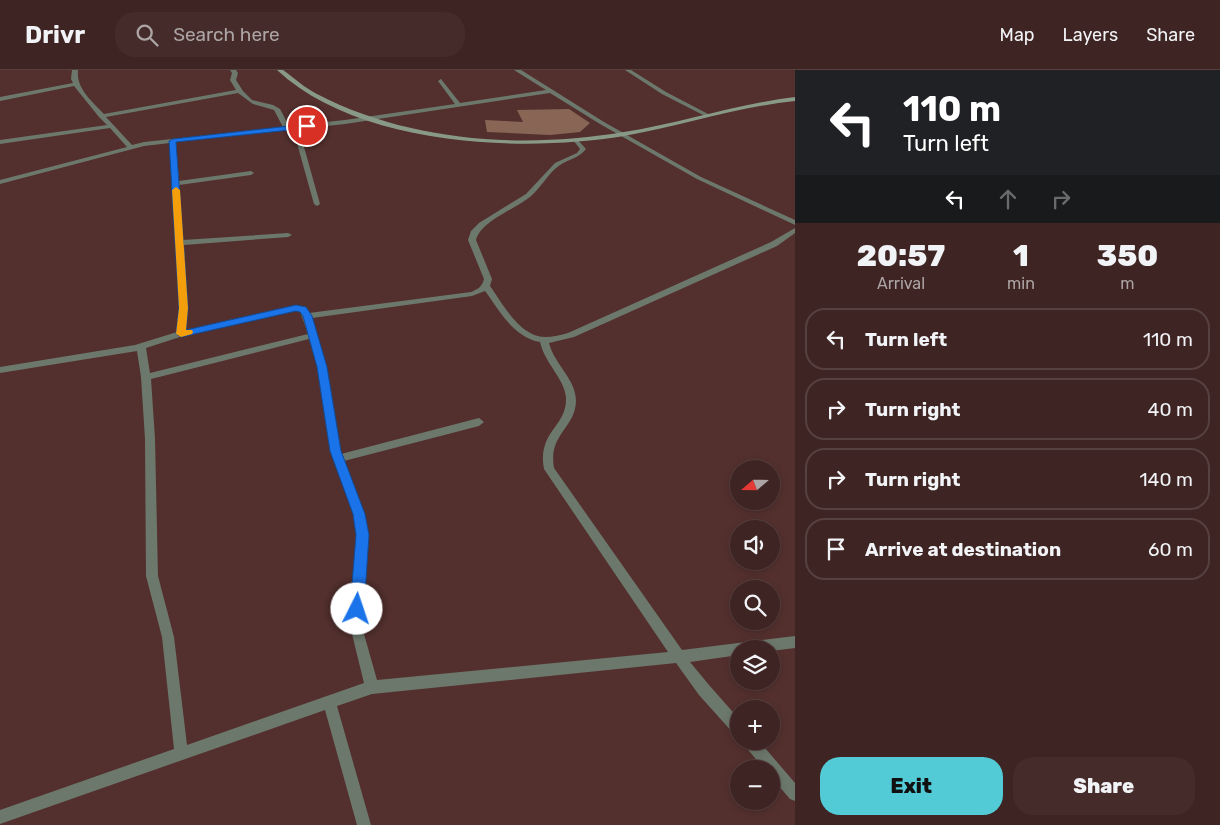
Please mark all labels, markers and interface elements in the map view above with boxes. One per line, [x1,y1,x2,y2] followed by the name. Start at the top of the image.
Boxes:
[115,12,465,57] search box
[25,21,85,49] text: Drivr
[133,21,161,49] icon: search
[173,23,280,46] text: Search here
[1000,24,1035,46] text: Map
[1063,24,1118,46] text: Layers
[1146,24,1195,46] text: Share
[903,88,1001,130] text: 110 m
[820,90,885,155] icon: left
[286,105,328,147] pin
[293,112,321,140] icon: arrive
[903,130,989,157] text: Turn left
[941,185,969,213] icon: left
[994,185,1022,213] icon: ahead
[1047,185,1075,213] icon: right
[857,238,945,274] text: 20:57
[1013,238,1029,274] text: 1
[1097,238,1158,274] text: 350
[877,274,925,293] text: Arrival
[1007,274,1035,293] text: min
[1120,274,1135,293] text: m
[822,325,850,353] icon: left
[865,328,947,351] text: Turn left
[1143,328,1193,351] text: 110 m
[822,395,850,423] icon: right
[865,398,960,421] text: Turn right
[1148,398,1193,421] text: 40 m
[730,460,780,510] north arrow
[730,460,780,810] map controls
[822,465,850,493] icon: right
[865,468,960,491] text: Turn right
[1139,468,1193,491] text: 140 m
[730,520,780,570] button: sound
[822,535,850,563] icon: arrive
[865,538,1061,561] text: Arrive at destination
[1148,538,1193,561] text: 60 m
[730,580,780,630] button: search
[330,582,382,634] position arrow
[730,640,780,690] button: layers
[730,700,780,750] button: +
[820,757,1003,815] button: Exit
[1013,757,1195,815] button: Share
[730,760,780,810] button: −

